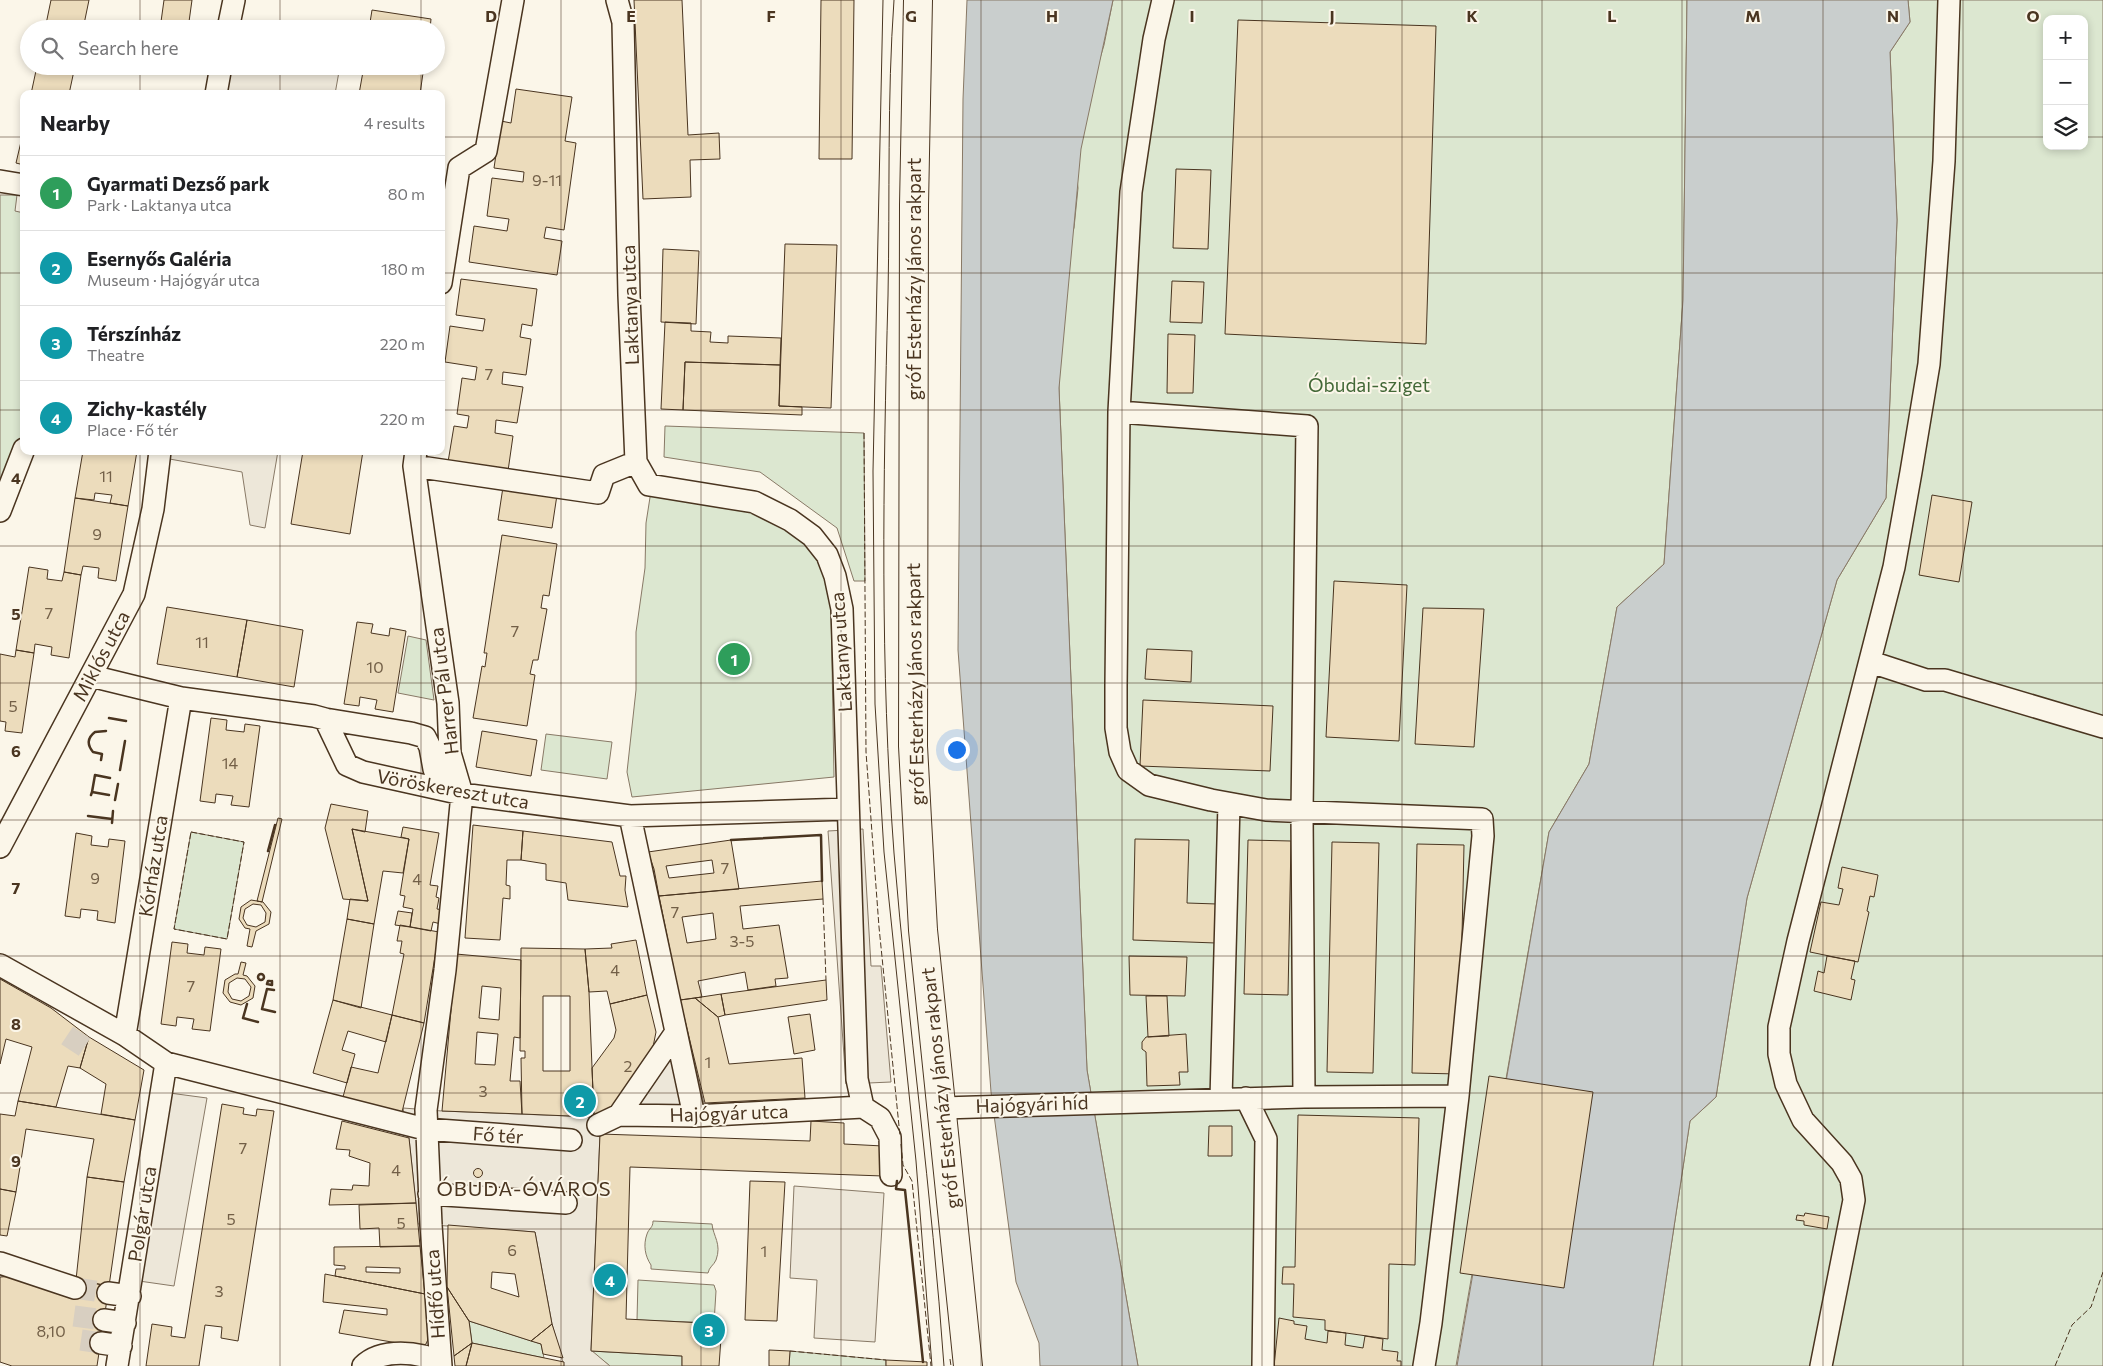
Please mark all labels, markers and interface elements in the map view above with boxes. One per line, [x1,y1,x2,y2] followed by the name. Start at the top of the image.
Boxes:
[485,6,497,25] text: D
[626,6,636,25] text: E
[766,6,776,25] text: F
[905,6,917,25] text: G
[1046,6,1058,25] text: H
[1189,6,1195,25] text: I
[1329,6,1335,25] text: J
[1466,6,1478,25] text: K
[1607,6,1617,25] text: L
[1745,6,1761,25] text: M
[1887,6,1899,25] text: N
[2026,6,2040,25] text: O
[2043,15,2088,150] map controls
[2043,15,2088,60] button: +
[20,20,445,75] search box
[38,34,66,62] icon: search
[78,36,178,59] text: Search here
[2043,60,2088,105] button: −
[2043,105,2088,150] button: layers
[40,110,110,135] text: Nearby
[364,113,425,132] text: 4 results
[902,158,925,400] street label: gróf Esterházy János rakpart
[532,170,562,189] house number: 9-11
[87,172,270,195] text: Gyarmati Dezső park
[52,184,60,203] text: 1
[388,184,425,203] text: 80 m
[87,195,232,214] text: Park · Laktanya utca
[616,244,643,366] street label: Laktanya utca
[87,247,232,270] text: Esernyős Galéria
[51,259,61,278] text: 2
[381,259,425,278] text: 180 m
[87,270,260,289] text: Museum · Hajógyár utca
[87,322,181,345] text: Térszínház
[51,334,61,353] text: 3
[380,334,425,353] text: 220 m
[87,345,144,364] text: Theatre
[485,364,493,383] house number: 7
[1308,372,1430,396] park label: Óbudai-sziget
[87,397,207,420] text: Zichy-kastély
[51,409,61,428] text: 4
[380,409,425,428] text: 220 m
[87,420,178,439] text: Place · Fő tér
[99,466,113,485] house number: 11
[11,468,21,487] text: 4
[92,524,102,543] house number: 9
[901,562,928,805] street label: gróf Esterházy János rakpart
[825,591,856,713] street label: Laktanya utca
[45,603,53,622] house number: 7
[11,604,21,623] text: 5
[67,607,134,705] street label: Miklós utca
[511,621,519,640] house number: 7
[424,626,463,756] street label: Harrer Pál utca
[195,632,209,651] house number: 11
[718,640,750,678] pin: 1
[366,657,384,676] house number: 10
[8,696,18,715] house number: 5
[944,737,970,763] your location
[11,741,21,760] text: 6
[222,753,239,772] house number: 14
[375,764,531,813] street label: Vöröskereszt utca
[133,814,172,918] street label: Kórház utca
[721,858,729,877] house number: 7
[90,868,100,887] house number: 9
[412,869,422,888] house number: 4
[12,878,21,897] text: 7
[671,902,679,921] house number: 7
[729,931,755,950] house number: 3-5
[610,960,620,979] house number: 4
[915,966,964,1210] street label: gróf Esterházy János rakpart
[187,976,195,995] house number: 7
[11,1014,21,1033] text: 8
[705,1052,711,1071] house number: 1
[624,1056,633,1075] house number: 2
[478,1081,488,1100] house number: 3
[564,1082,596,1120] pin: 2
[975,1090,1089,1117] street label: Hajógyári híd
[669,1099,789,1126] street label: Hajógyár utca
[472,1121,525,1148] street label: Fő tér
[239,1138,247,1157] house number: 7
[11,1151,21,1170] text: 9
[391,1160,401,1179] house number: 4
[123,1164,160,1263] street label: Polgár utca
[437,1176,612,1200] district label: ÓBUDA-ÓVÁROS
[226,1209,236,1228] house number: 5
[396,1213,406,1232] house number: 5
[507,1240,517,1259] house number: 6
[761,1241,767,1260] house number: 1
[420,1248,449,1340] street label: Hídfő utca
[594,1261,626,1299] pin: 4
[214,1281,224,1300] house number: 3
[693,1311,725,1349] pin: 3
[36,1321,66,1340] house number: 8,10

